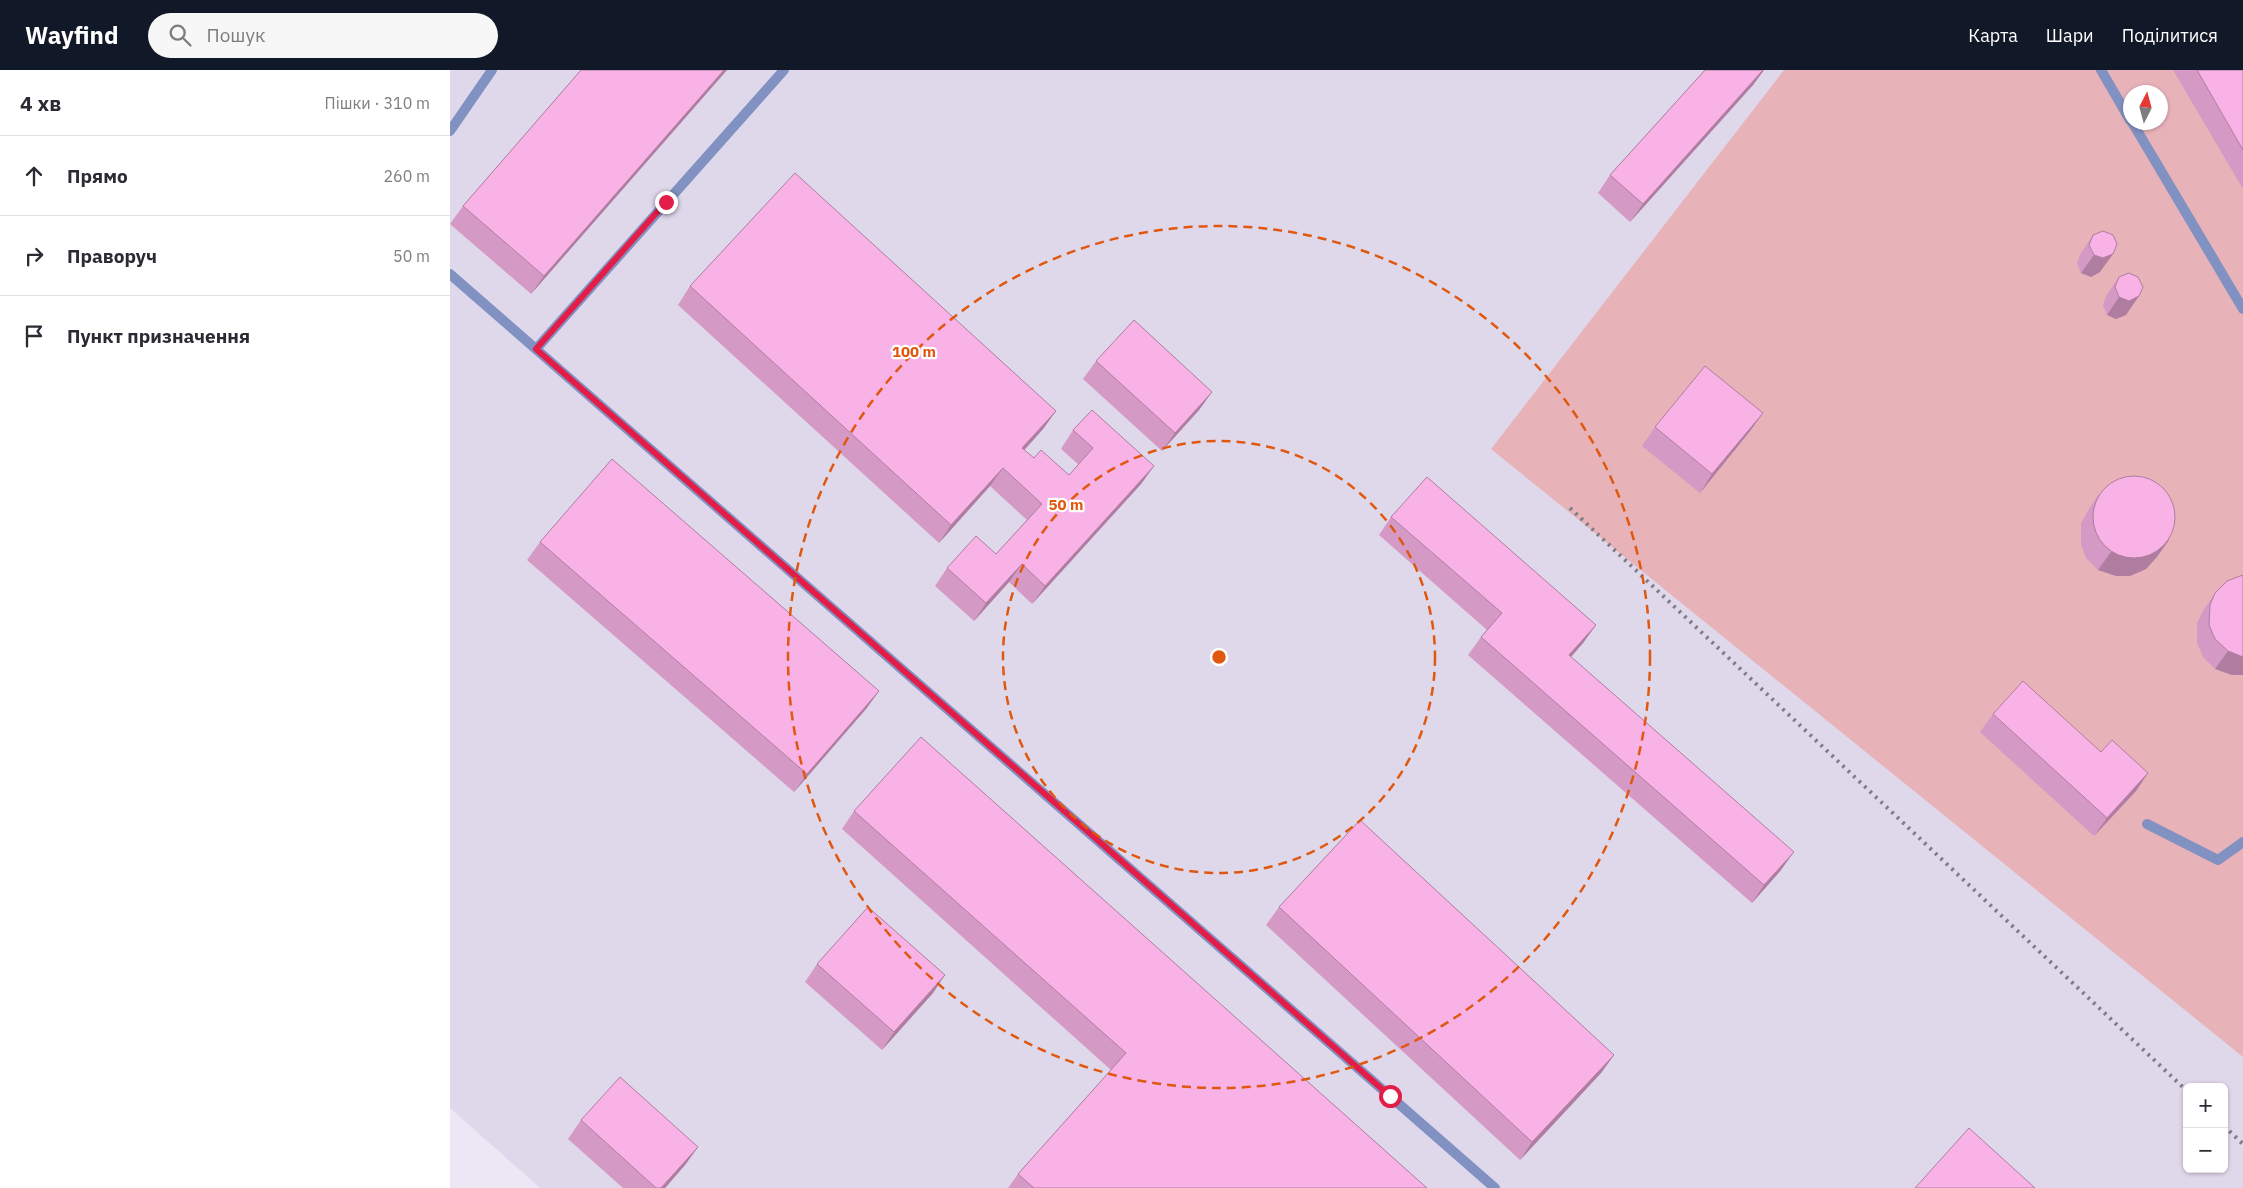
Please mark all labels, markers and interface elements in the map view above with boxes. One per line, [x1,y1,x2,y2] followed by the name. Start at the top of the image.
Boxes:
[148,13,498,58] search box
[25,19,118,51] text: Wayfind
[166,21,194,49] icon: search
[206,23,265,47] text: Пошук
[1968,24,2018,47] text: Карта
[2046,24,2094,47] text: Шари
[2122,24,2218,47] text: Поділитися
[2123,85,2168,130] north arrow
[20,89,61,117] text: 4 хв
[325,93,430,113] text: Пішки · 310 m
[20,162,48,190] icon: ahead
[67,164,128,188] text: Прямо
[383,166,430,186] text: 260 m
[655,191,678,214] route end
[20,242,48,270] icon: right
[67,244,157,268] text: Праворуч
[393,246,430,266] text: 50 m
[20,322,48,350] icon: arrive
[67,324,250,348] text: Пункт призначення
[892,342,936,361] text: 100 m
[1049,495,1083,514] text: 50 m
[1210,648,1228,666] centre of rings
[2183,1083,2228,1173] map controls
[2183,1083,2228,1128] button: +
[1379,1085,1402,1108] route start
[2183,1128,2228,1173] button: −

